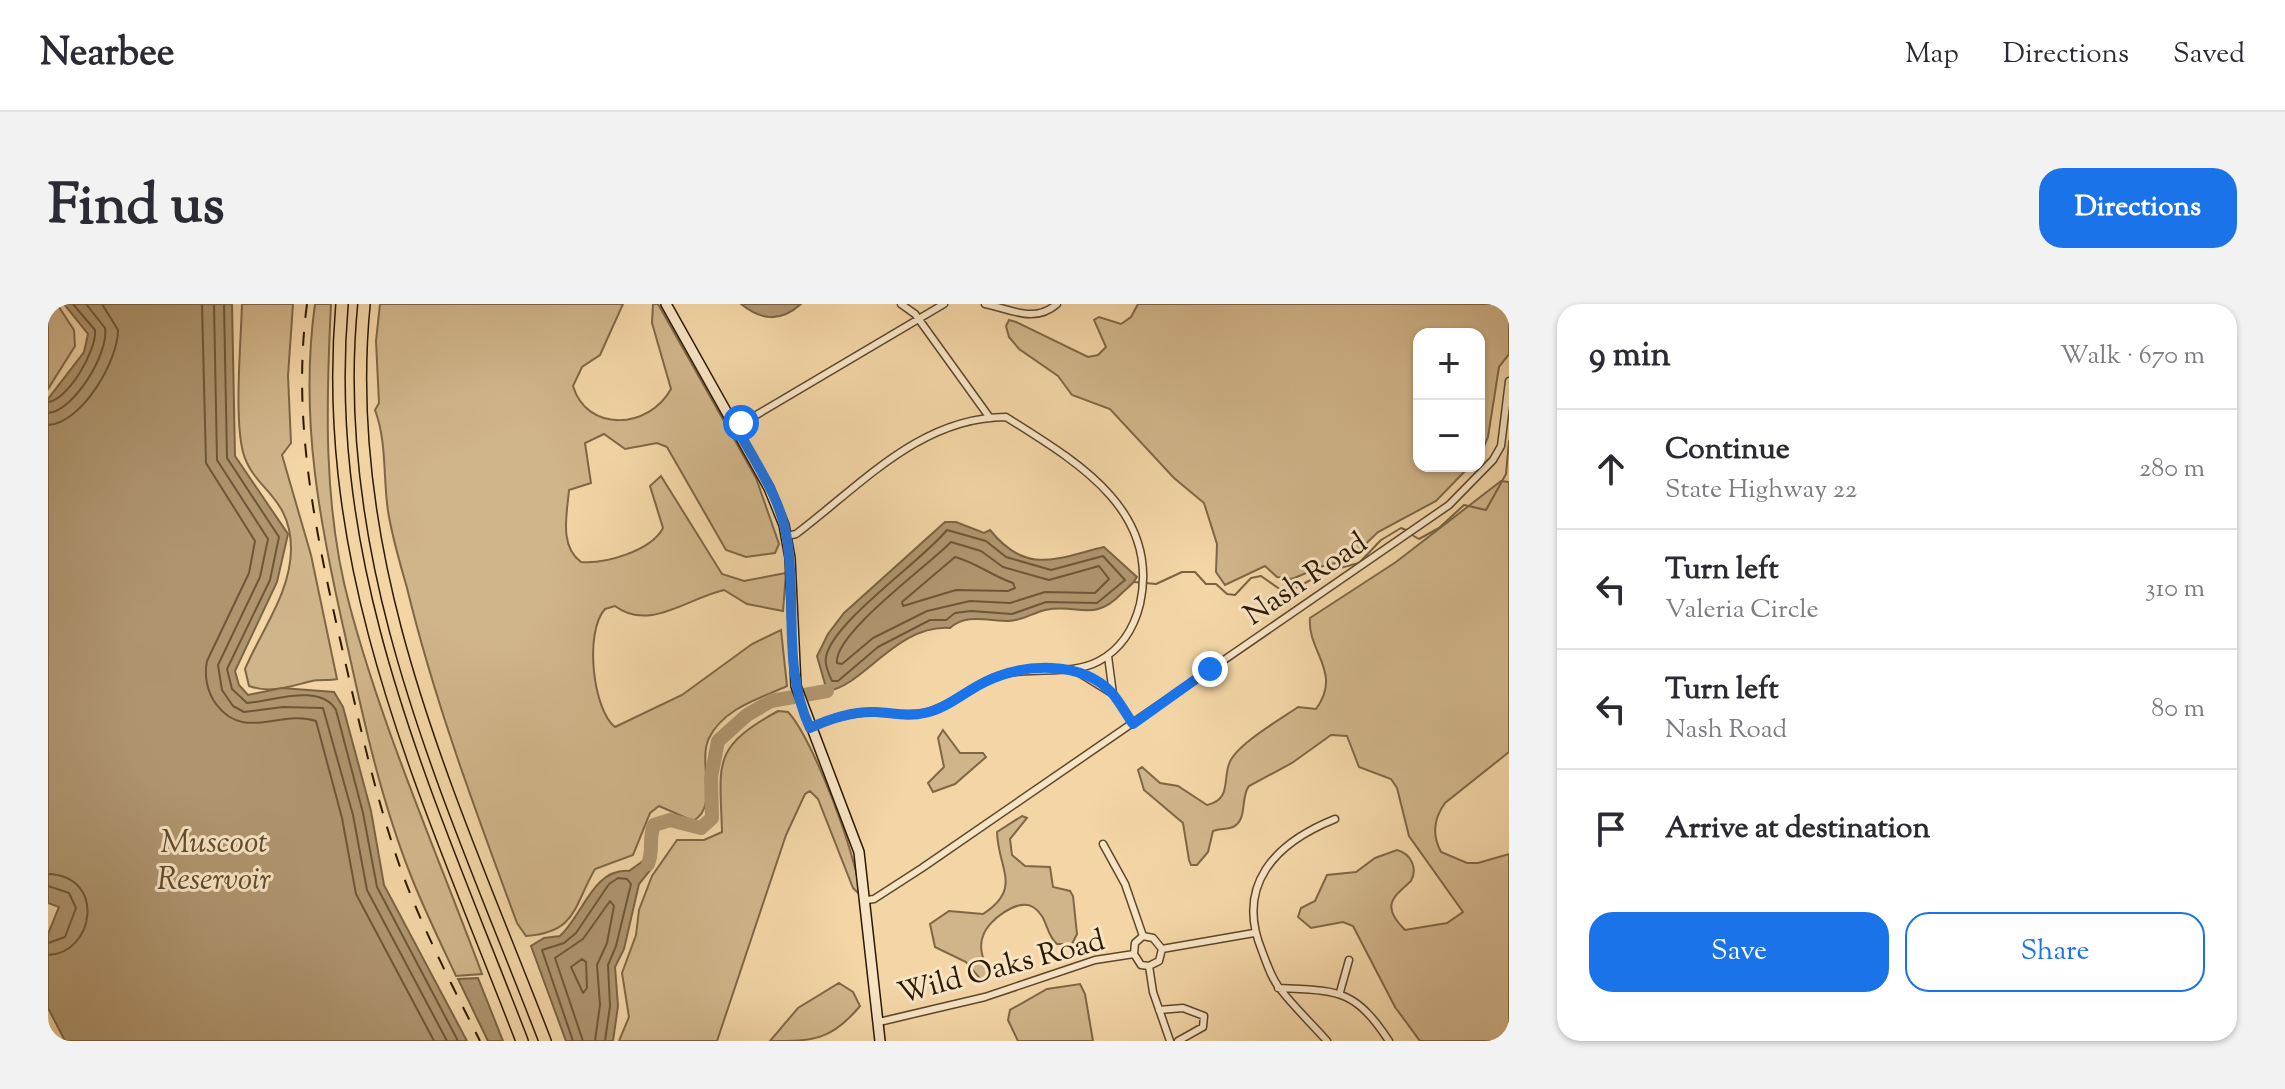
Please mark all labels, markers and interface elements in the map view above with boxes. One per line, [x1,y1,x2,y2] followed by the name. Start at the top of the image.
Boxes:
[40,28,175,82] text: Nearbee
[1905,35,1959,75] text: Map
[2003,35,2129,75] text: Directions
[2173,35,2245,75] text: Saved
[48,168,224,249] text: Find us
[2039,168,2237,248] button: Directions
[1413,328,1485,472] map controls
[1413,328,1485,400] button: +
[1589,332,1671,381] text: 9 min
[2060,338,2205,375] text: Walk · 670 m
[1413,400,1485,472] button: −
[723,405,759,441] route start
[1665,429,1790,472] text: Continue
[1589,447,1633,491] icon: ahead
[2139,451,2205,488] text: 280 m
[1665,472,1857,509] text: State Highway 22
[1236,523,1377,637] street label: Nash Road
[1665,549,1779,592] text: Turn left
[1589,567,1633,611] icon: left
[2145,571,2205,608] text: 310 m
[1665,592,1819,629] text: Valeria Circle
[1192,651,1228,687] route end
[1665,669,1779,712] text: Turn left
[1589,687,1633,731] icon: left
[2151,691,2205,728] text: 80 m
[1665,712,1787,749] text: Nash Road
[1589,807,1633,851] icon: arrive
[1665,808,1930,851] text: Arrive at destination
[157,821,271,904] water label: Muscoot Reservoir
[1589,912,1889,992] button: Save
[1905,912,2205,992] button: Share
[893,920,1110,1017] street label: Wild Oaks Road

